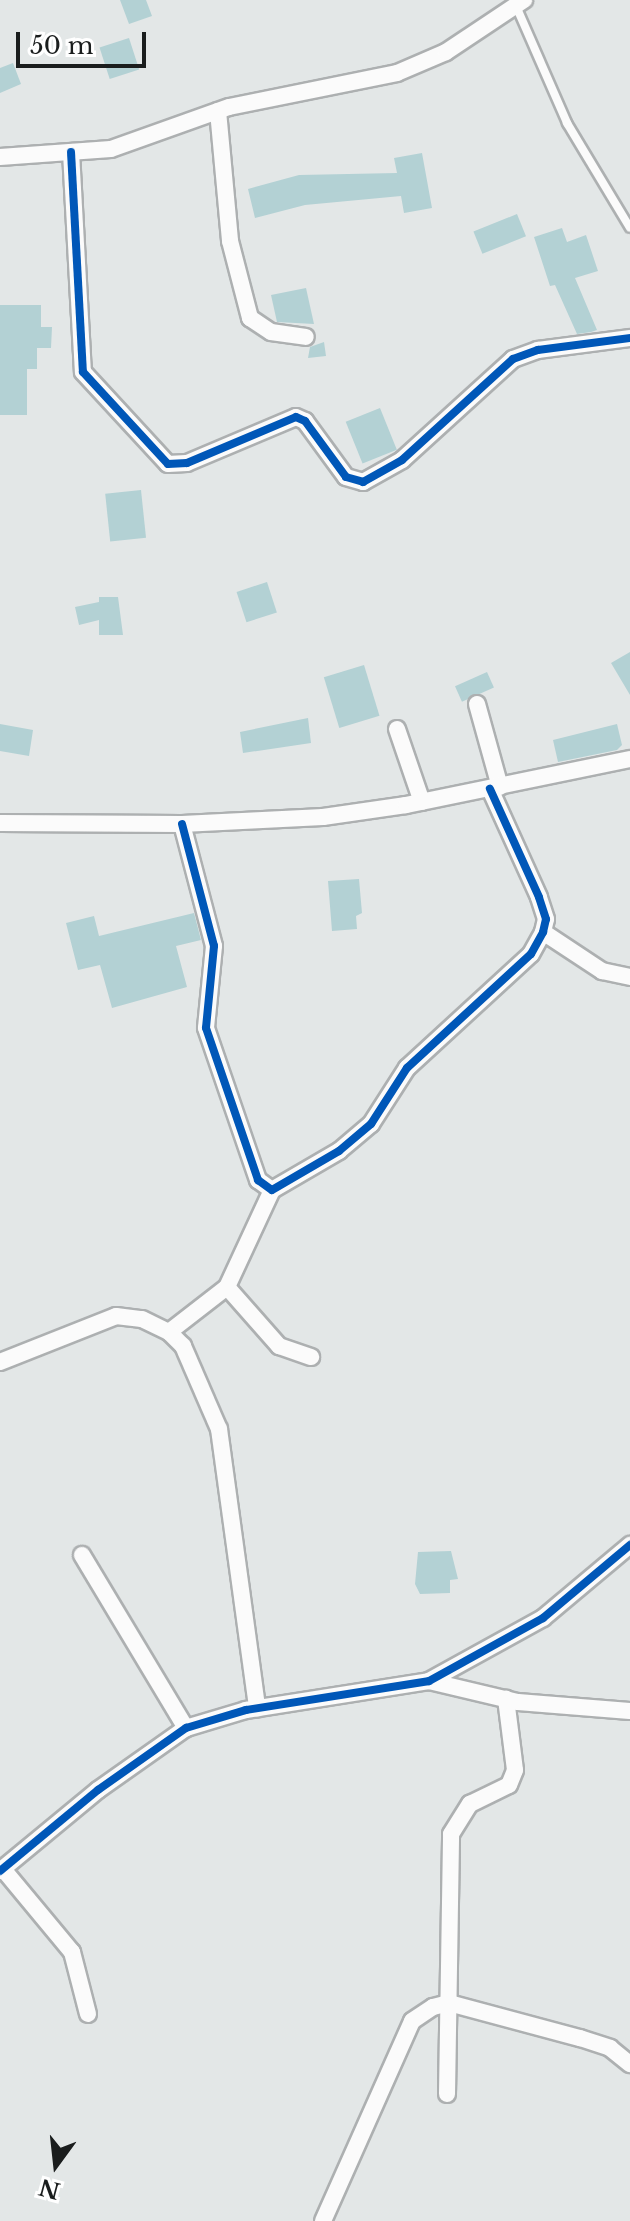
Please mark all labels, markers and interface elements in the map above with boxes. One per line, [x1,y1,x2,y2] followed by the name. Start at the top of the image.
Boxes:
[20,16,150,66] scale bar
[30,31,93,60] text: 50 m
[16,2125,96,2205] north arrow
[36,2173,63,2204] text: N

